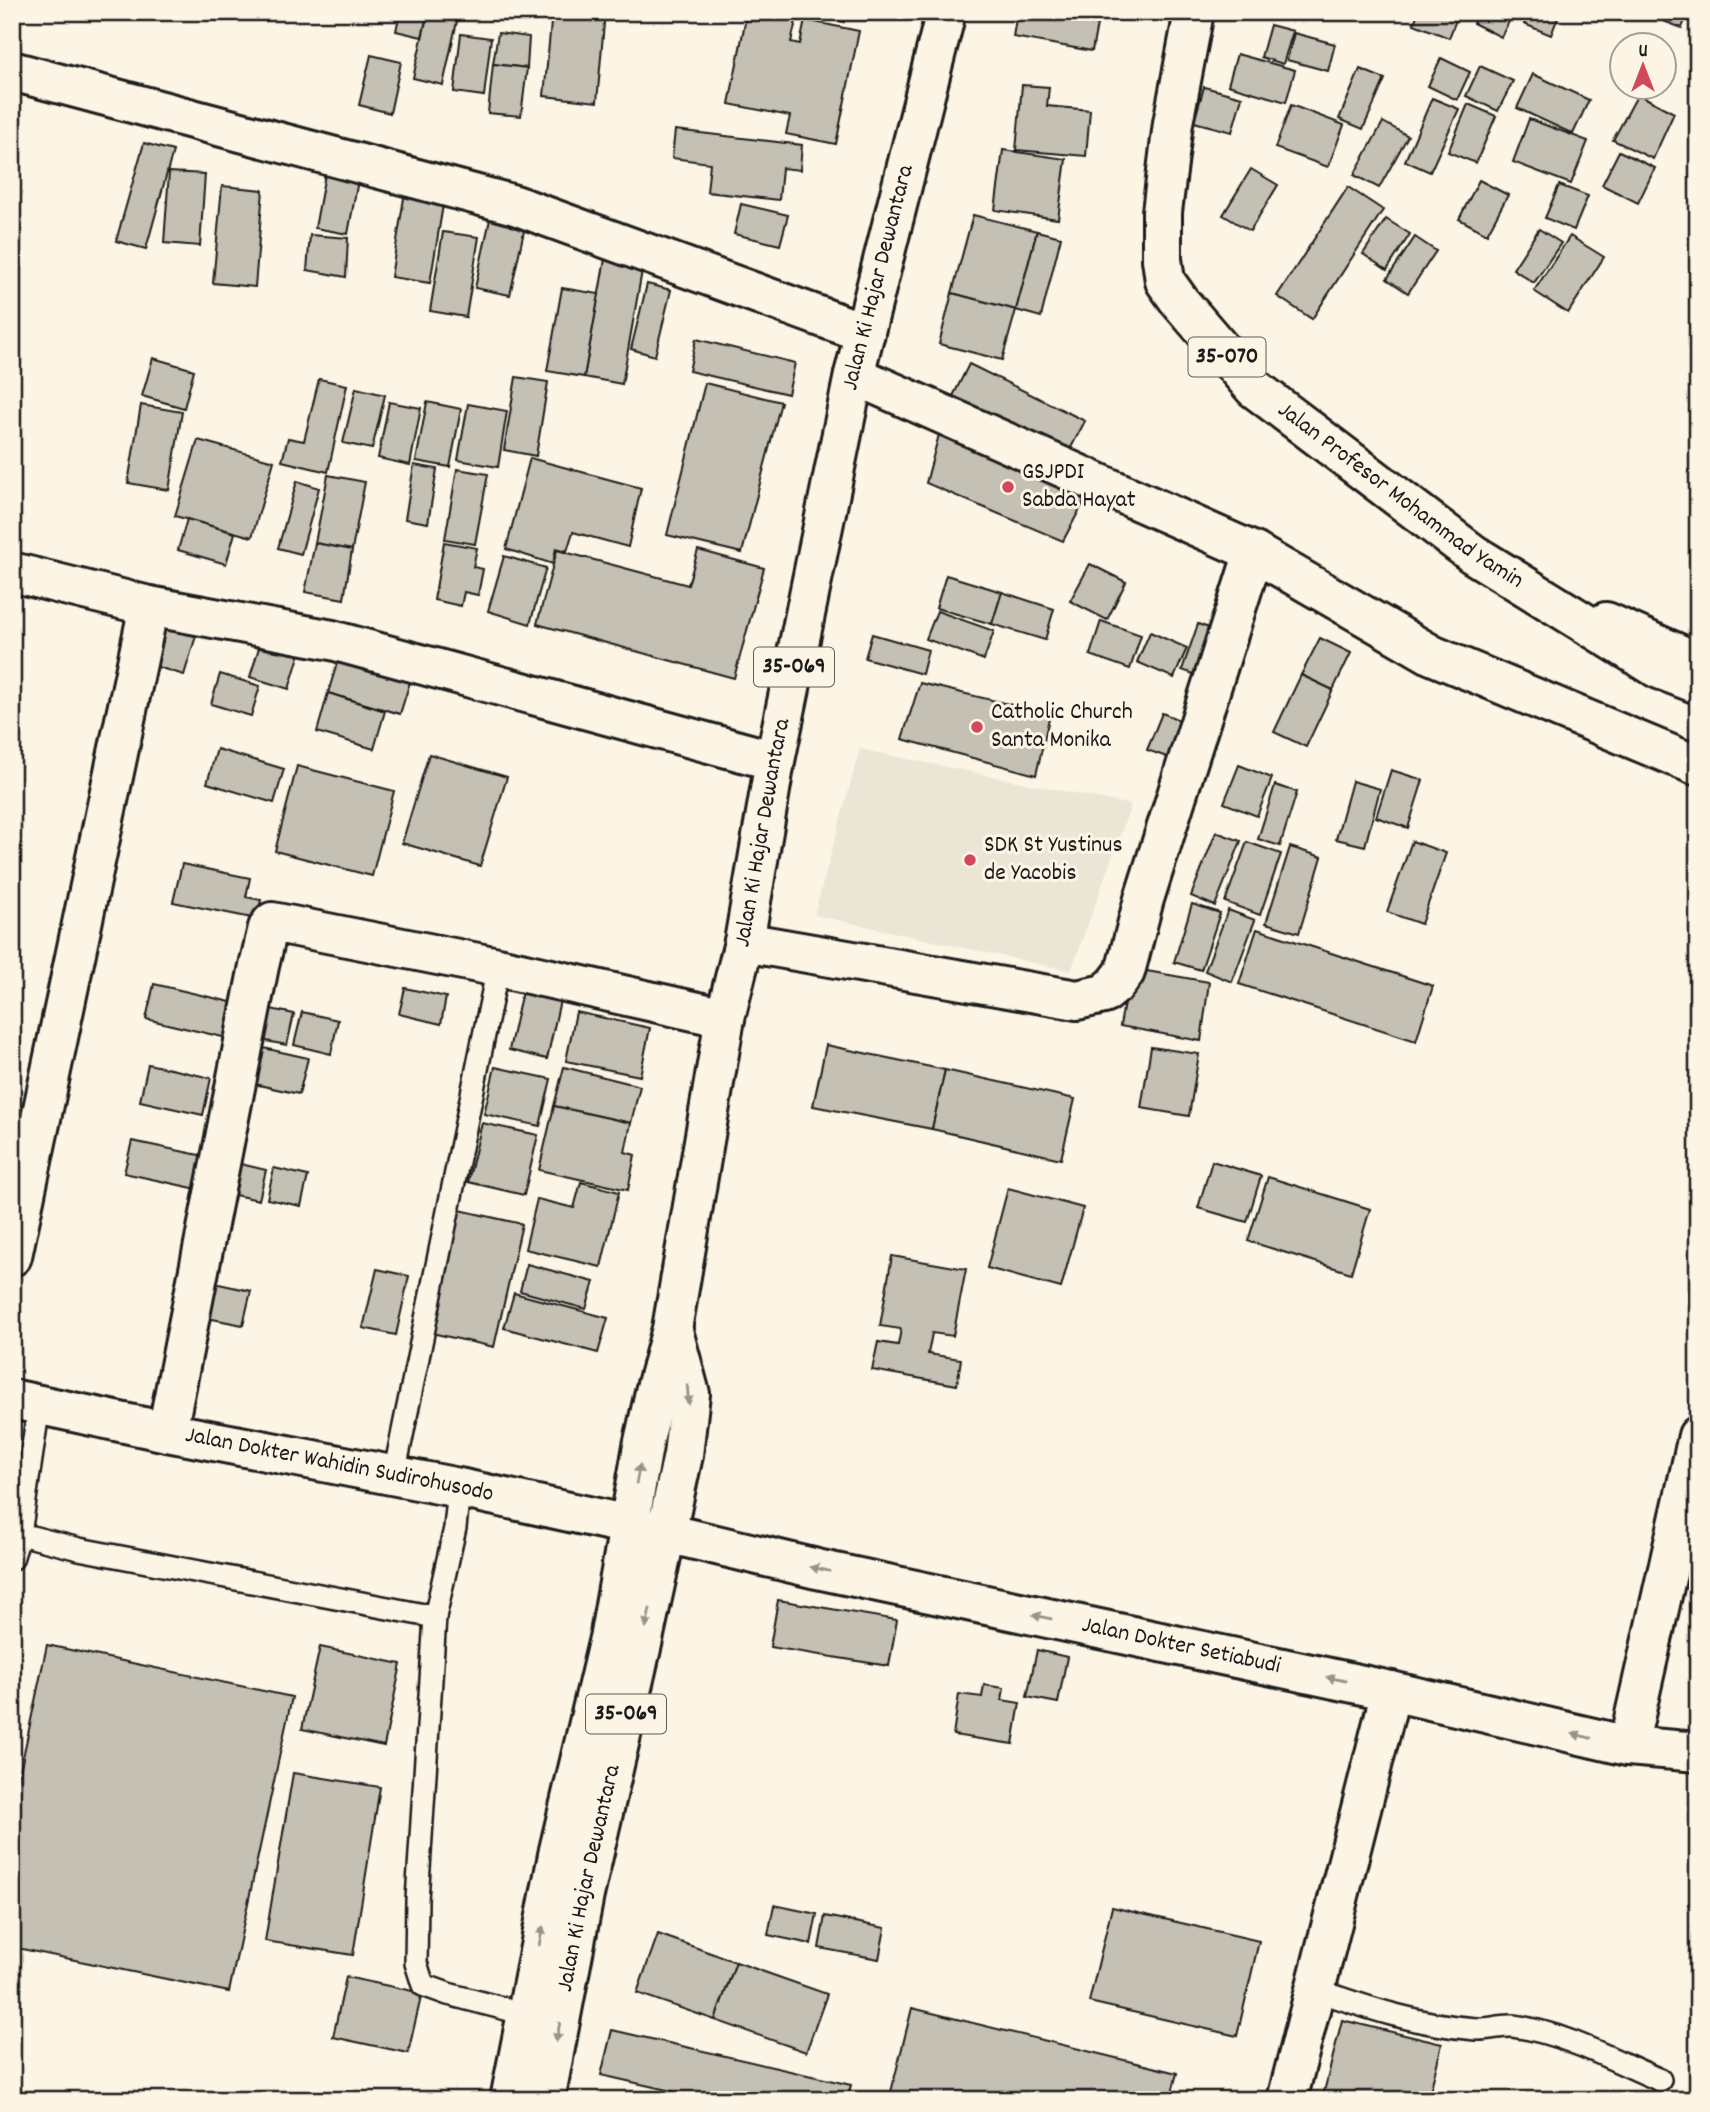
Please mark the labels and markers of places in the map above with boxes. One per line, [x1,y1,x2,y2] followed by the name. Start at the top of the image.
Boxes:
[1022,456,1136,518] place label: GSJPDI Sabda Hayat
[1000,479,1016,495] marker: GSJPDI Sabda Hayat
[991,696,1133,758] place label: Catholic Church Santa Monika
[969,719,985,735] marker: Catholic Church Santa Monika
[984,829,1123,891] place label: SDK St Yustinus de Yacobis
[962,852,978,868] marker: SDK St Yustinus de Yacobis

